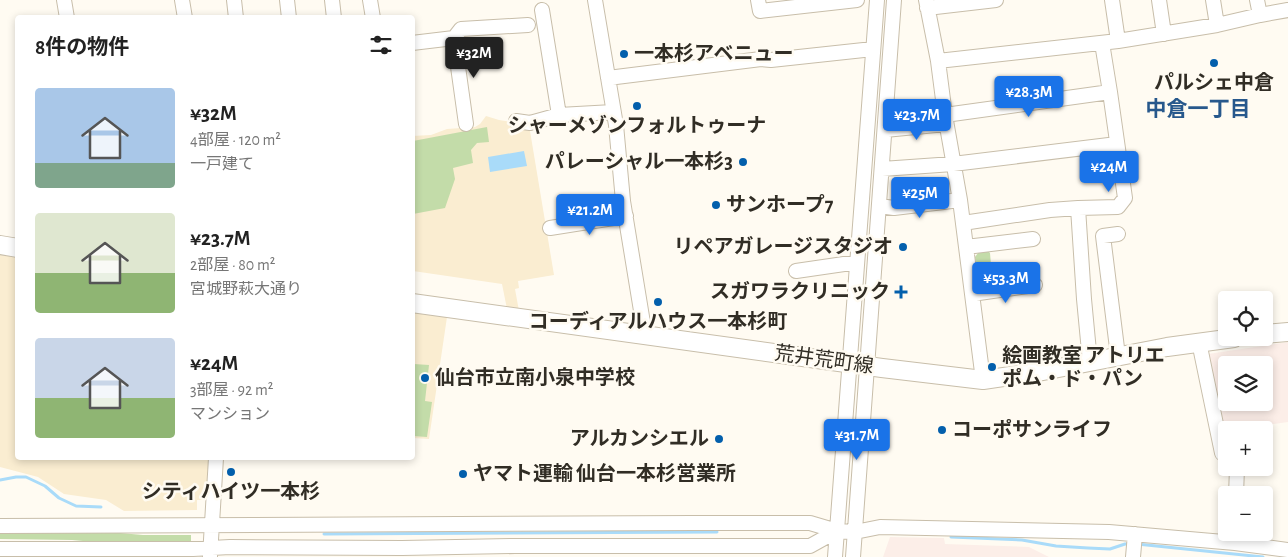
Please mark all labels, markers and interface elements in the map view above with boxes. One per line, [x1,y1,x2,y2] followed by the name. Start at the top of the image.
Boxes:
[367,31,395,59] icon: filters
[444,36,504,79] pin: ¥32M
[35,37,129,58] text: 8件の物件
[634,43,794,64] place label: 一本杉アベニュー
[456,45,492,61] text: ¥32M
[618,48,630,60] marker: 一本杉アベニュー
[1208,57,1220,69] marker: パルシェ中倉
[1154,72,1274,93] place label: パルシェ中倉
[988,76,1070,118] pin: ¥28.3M
[1005,84,1053,100] text: ¥28.3M
[876,98,958,141] pin: ¥23.7M
[1146,98,1251,120] district label: 中倉一丁目
[631,100,643,112] marker: シャーメゾンフォルトゥーナ
[190,103,237,124] text: ¥32M
[894,107,940,123] text: ¥23.7M
[75,108,135,168] icon: home
[508,114,766,136] place label: シャーメゾンフォルトゥーナ
[190,132,281,148] text: 4部屋 · 120 m²
[1079,150,1139,193] pin: ¥24M
[545,151,733,172] place label: パレーシャル一本杉3
[190,156,254,172] text: 一戸建て
[737,156,749,168] marker: パレーシャル一本杉3
[1091,159,1127,175] text: ¥24M
[890,176,950,219] pin: ¥25M
[902,185,938,201] text: ¥25M
[549,194,631,236] pin: ¥21.2M
[726,194,834,215] place label: サンホープ7
[710,199,722,211] marker: サンホープ7
[567,202,613,218] text: ¥21.2M
[190,228,251,249] text: ¥23.7M
[75,233,135,293] icon: home
[673,235,893,257] place label: リペアガレージスタジオ
[897,241,909,253] marker: リペアガレージスタジオ
[190,257,275,273] text: 2部屋 · 80 m²
[965,262,1047,304] pin: ¥53.3M
[983,270,1029,286] text: ¥53.3M
[710,280,890,302] place label: スガワラクリニック
[190,281,302,297] text: 宮城野萩大通り
[894,285,908,299] marker: スガワラクリニック
[1218,291,1273,541] map controls
[1218,291,1273,346] button: locate
[652,296,664,308] marker: コーディアルハウス一本杉町
[529,310,787,332] place label: コーディアルハウス一本杉町
[773,341,875,377] street label: 荒井荒町線
[1002,344,1165,389] place label: 絵画教室 アトリエ ポム・ド・パン
[190,353,238,374] text: ¥24M
[1218,356,1273,411] button: layers
[75,358,135,418] icon: home
[986,361,998,373] marker: 絵画教室 アトリエ ポム・ド・パン
[435,366,635,388] place label: 仙台市立南小泉中学校
[419,372,431,384] marker: 仙台市立南小泉中学校
[190,382,273,398] text: 3部屋 · 92 m²
[190,406,270,422] text: マンション
[816,418,898,461] pin: ¥31.7M
[952,419,1112,440] place label: コーポサンライフ
[1218,421,1273,476] button: +
[936,424,948,436] marker: コーポサンライフ
[835,427,879,443] text: ¥31.7M
[570,429,709,449] place label: アルカンシエル
[713,433,725,445] marker: アルカンシエル
[473,462,736,484] place label: ヤマト運輸 仙台一本杉営業所
[225,466,237,478] marker: シティハイツ一本杉
[457,468,469,480] marker: ヤマト運輸 仙台一本杉営業所
[142,481,320,502] place label: シティハイツ一本杉
[1218,486,1273,541] button: −

